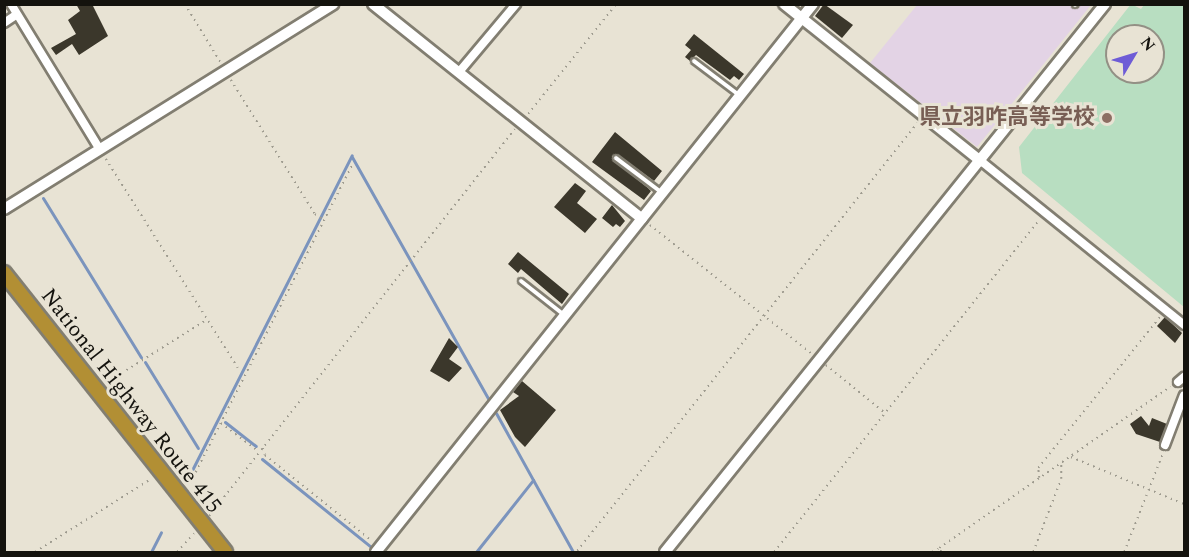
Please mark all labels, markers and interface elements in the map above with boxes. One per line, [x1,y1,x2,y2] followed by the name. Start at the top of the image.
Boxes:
[1105,24,1165,84] north arrow
[1134,32,1161,57] text: N
[919,105,1095,131] place label: 県立羽咋高等学校
[1100,111,1114,125] marker: 県立羽咋高等学校
[35,283,227,519] street label: National Highway Route 415

